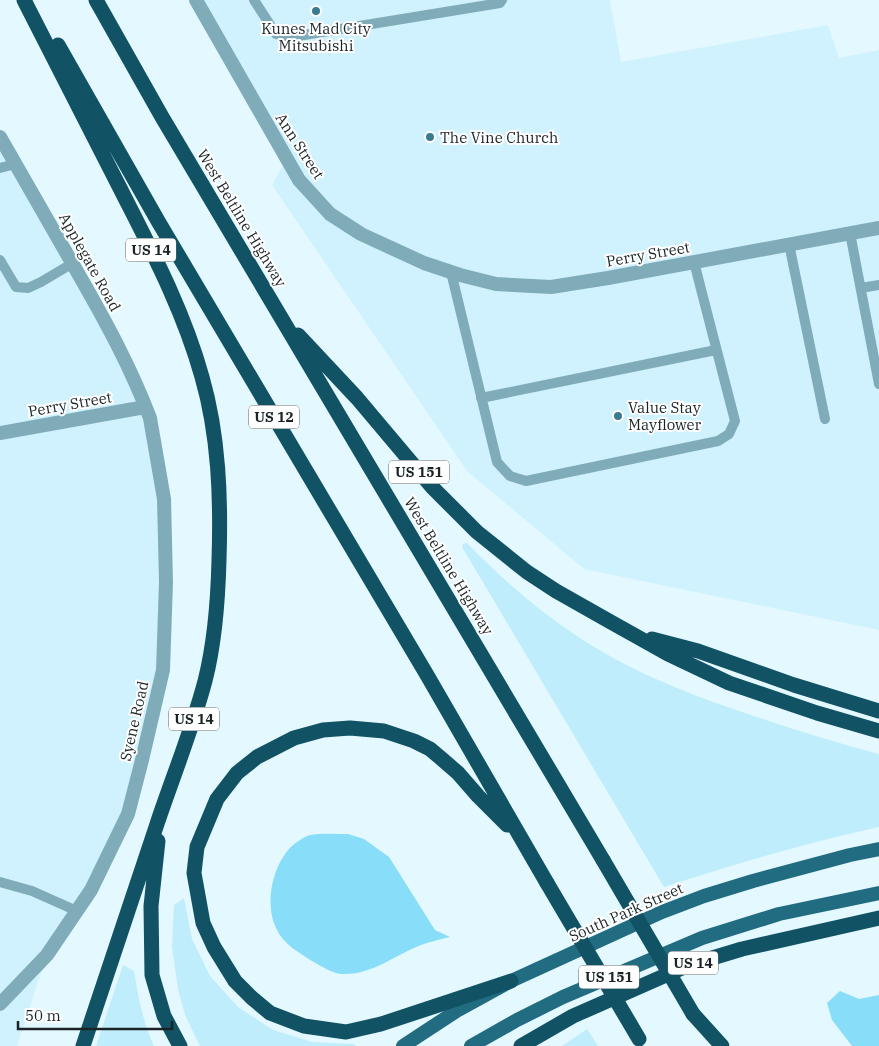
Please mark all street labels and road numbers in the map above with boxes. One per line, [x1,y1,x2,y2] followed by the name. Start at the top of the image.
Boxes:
[272,109,328,183] street label: Ann Street
[193,146,291,290] street label: West Beltline Highway
[55,209,125,315] street label: Applegate Road
[605,237,691,271] street label: Perry Street
[126,238,176,262] road number: US 14
[27,387,113,421] street label: Perry Street
[249,406,299,428] road number: US 12
[389,461,449,484] road number: US 151
[400,494,498,638] street label: West Beltline Highway
[116,679,152,763] street label: Syene Road
[169,708,219,731] road number: US 14
[566,878,686,946] street label: South Park Street
[668,951,718,974] road number: US 14
[579,966,639,989] road number: US 151

